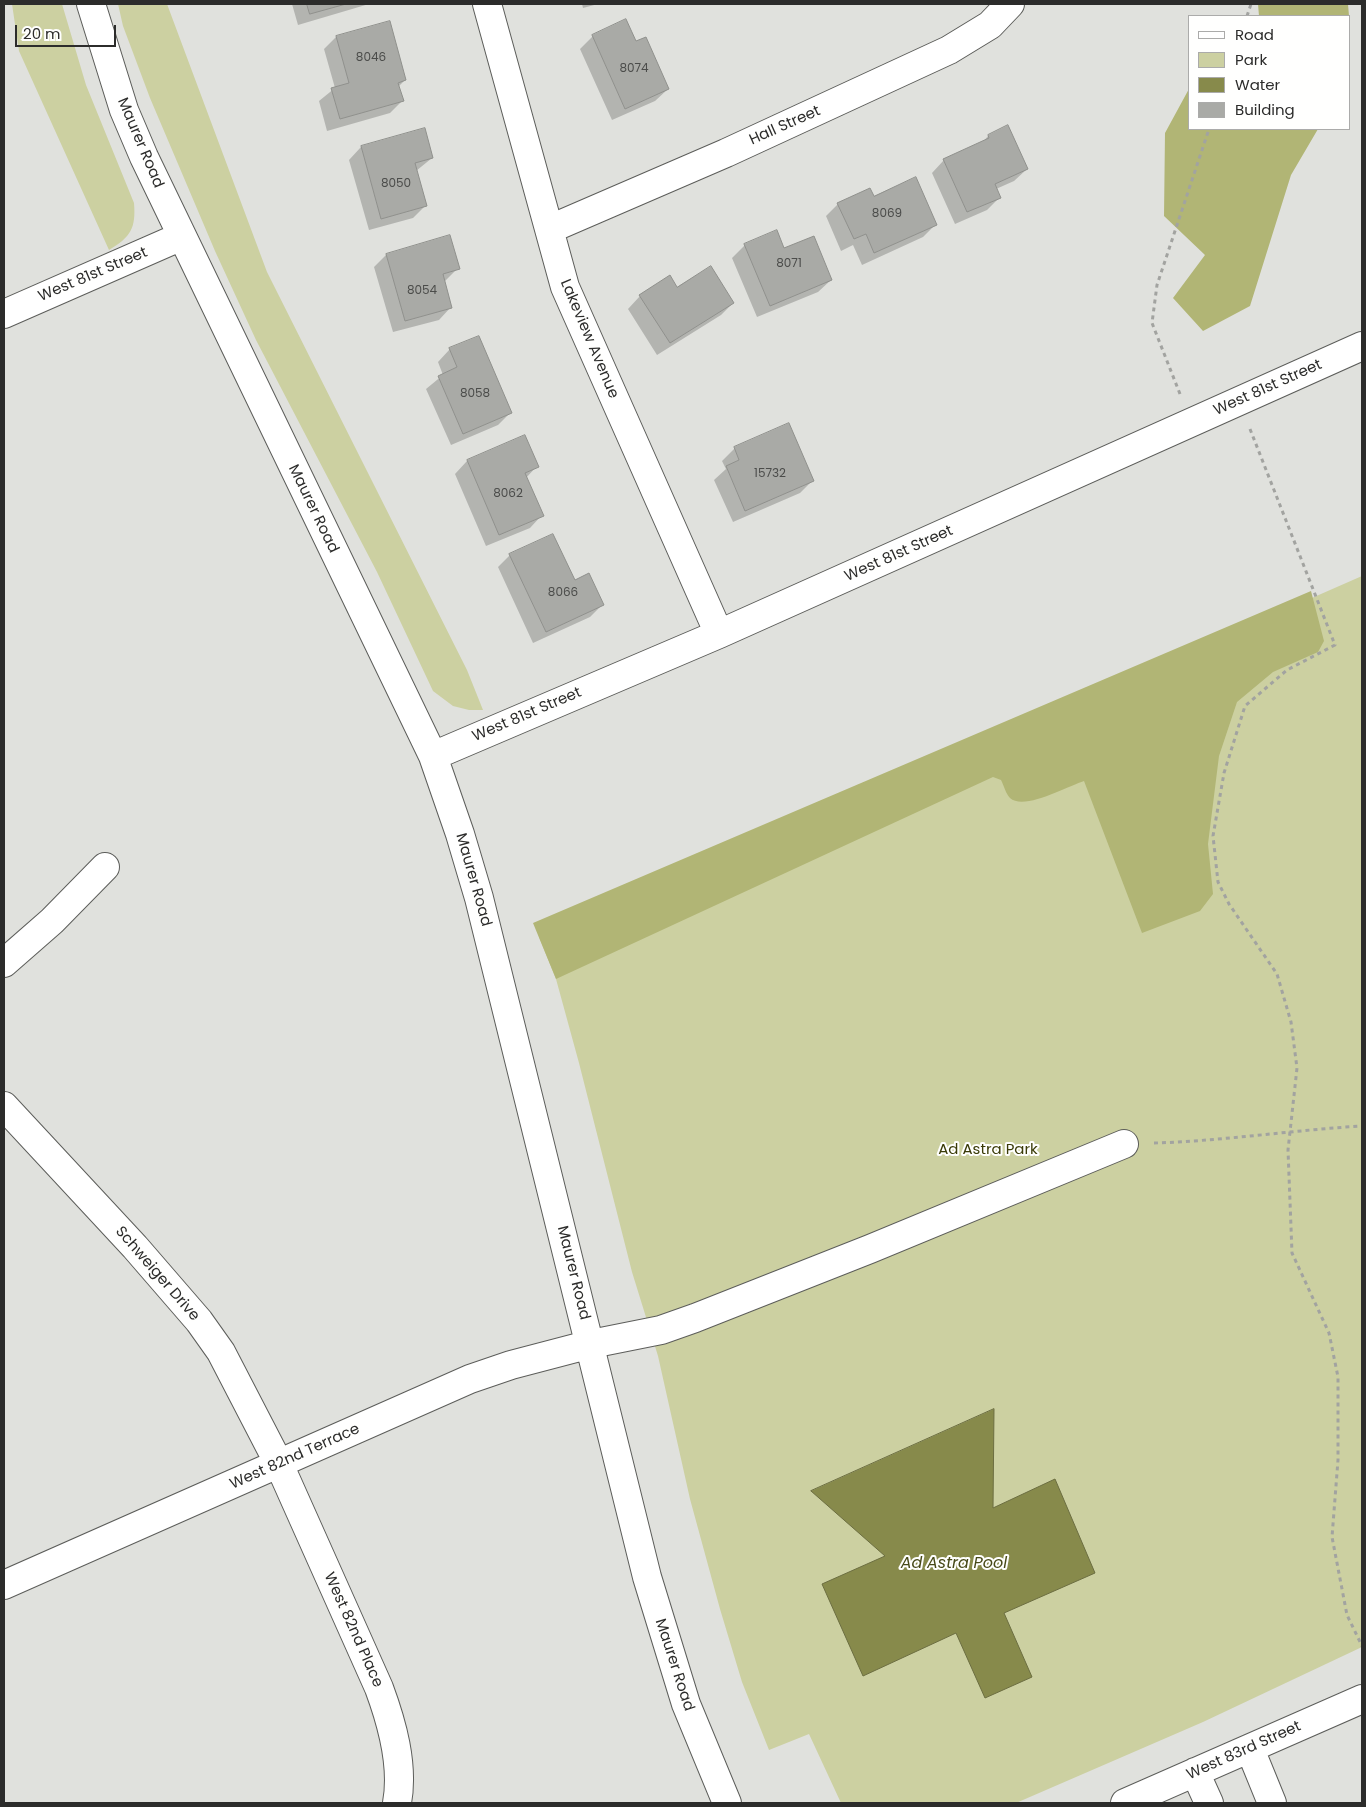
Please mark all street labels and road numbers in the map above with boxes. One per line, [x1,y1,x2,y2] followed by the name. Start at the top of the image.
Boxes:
[113,95,167,191] street label: Maurer Road
[747,102,823,150] street label: Hall Street
[36,244,150,306] street label: West 81st Street
[556,277,622,401] street label: Lakeview Avenue
[1211,356,1325,420] street label: West 81st Street
[284,462,342,556] street label: Maurer Road
[842,522,956,586] street label: West 81st Street
[470,684,584,746] street label: West 81st Street
[451,831,495,929] street label: Maurer Road
[111,1223,203,1325] street label: Schweiger Drive
[553,1224,593,1322] street label: Maurer Road
[227,1420,363,1494] street label: West 82nd Terrace
[320,1570,386,1690] street label: West 82nd Place
[651,1616,697,1714] street label: Maurer Road
[1184,1718,1304,1784] street label: West 83rd Street

